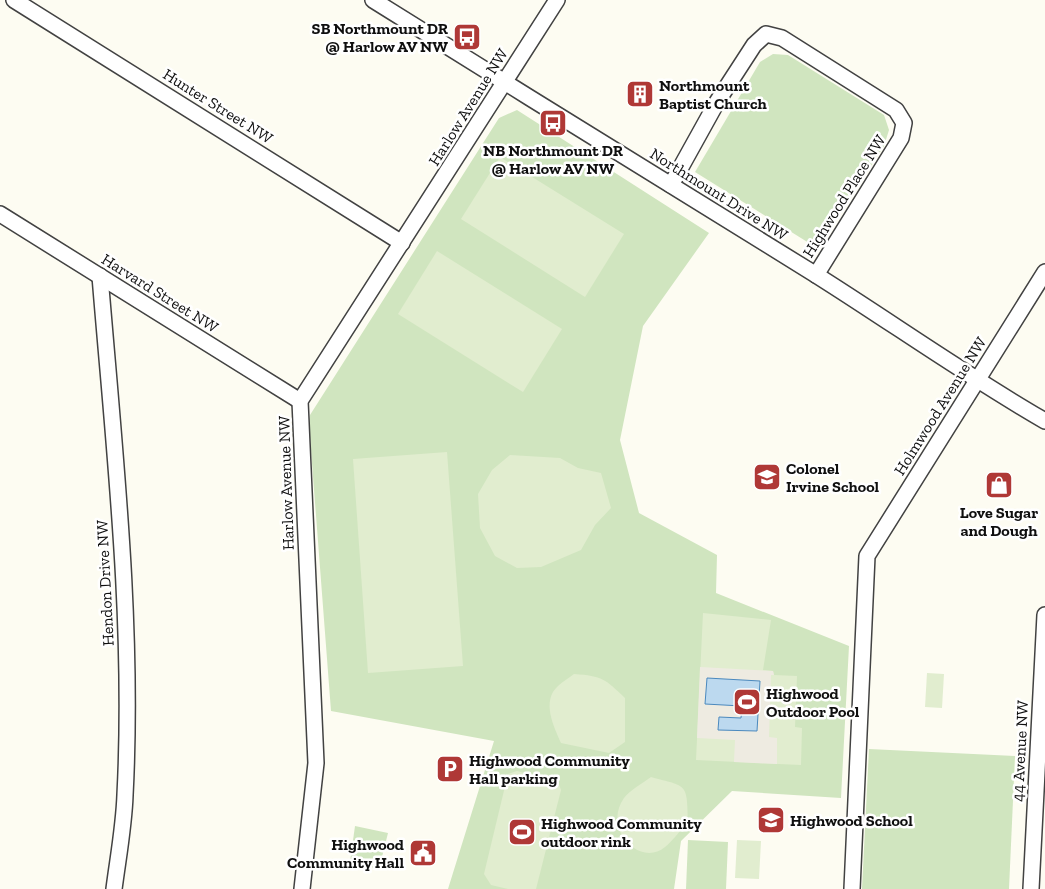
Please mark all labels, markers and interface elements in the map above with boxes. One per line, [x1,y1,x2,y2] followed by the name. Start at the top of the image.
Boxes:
[311,19,449,56] place label: SB Northmount DR @ Harlow AV NW
[452,22,482,52] bus stop icon: SB Northmount DR @ Harlow AV NW
[424,45,512,169] street label: Harlow Avenue NW
[160,65,277,147] street label: Hunter Street NW
[659,76,768,113] place label: Northmount Baptist Church
[625,79,655,109] building icon: Northmount Baptist Church
[538,108,568,138] bus stop icon: NB Northmount DR @ Harlow AV NW
[798,131,890,261] street label: Highwood Place NW
[483,141,624,178] place label: NB Northmount DR @ Harlow AV NW
[647,144,792,244] street label: Northmount Drive NW
[98,249,222,337] street label: Harvard Street NW
[890,333,990,479] street label: Holmwood Avenue NW
[274,415,298,551] street label: Harlow Avenue NW
[786,459,879,496] place label: Colonel Irvine School
[752,462,782,492] school or university icon: Colonel Irvine School
[984,470,1014,500] shop icon: Love Sugar and Dough
[960,503,1038,540] place label: Love Sugar and Dough
[92,519,118,647] street label: Hendon Drive NW
[766,684,860,721] place label: Highwood Outdoor Pool
[732,687,762,717] sports icon: Highwood Outdoor Pool
[1008,700,1032,802] street label: 44 Avenue NW
[469,751,630,788] place label: Highwood Community Hall parking
[435,754,465,784] parking icon: Highwood Community Hall parking
[756,805,786,835] school or university icon: Highwood School
[790,811,913,830] place label: Highwood School
[541,814,702,851] place label: Highwood Community outdoor rink
[507,817,537,847] sports icon: Highwood Community outdoor rink
[287,835,404,872] place label: Highwood Community Hall
[408,838,438,868] public building icon: Highwood Community Hall

